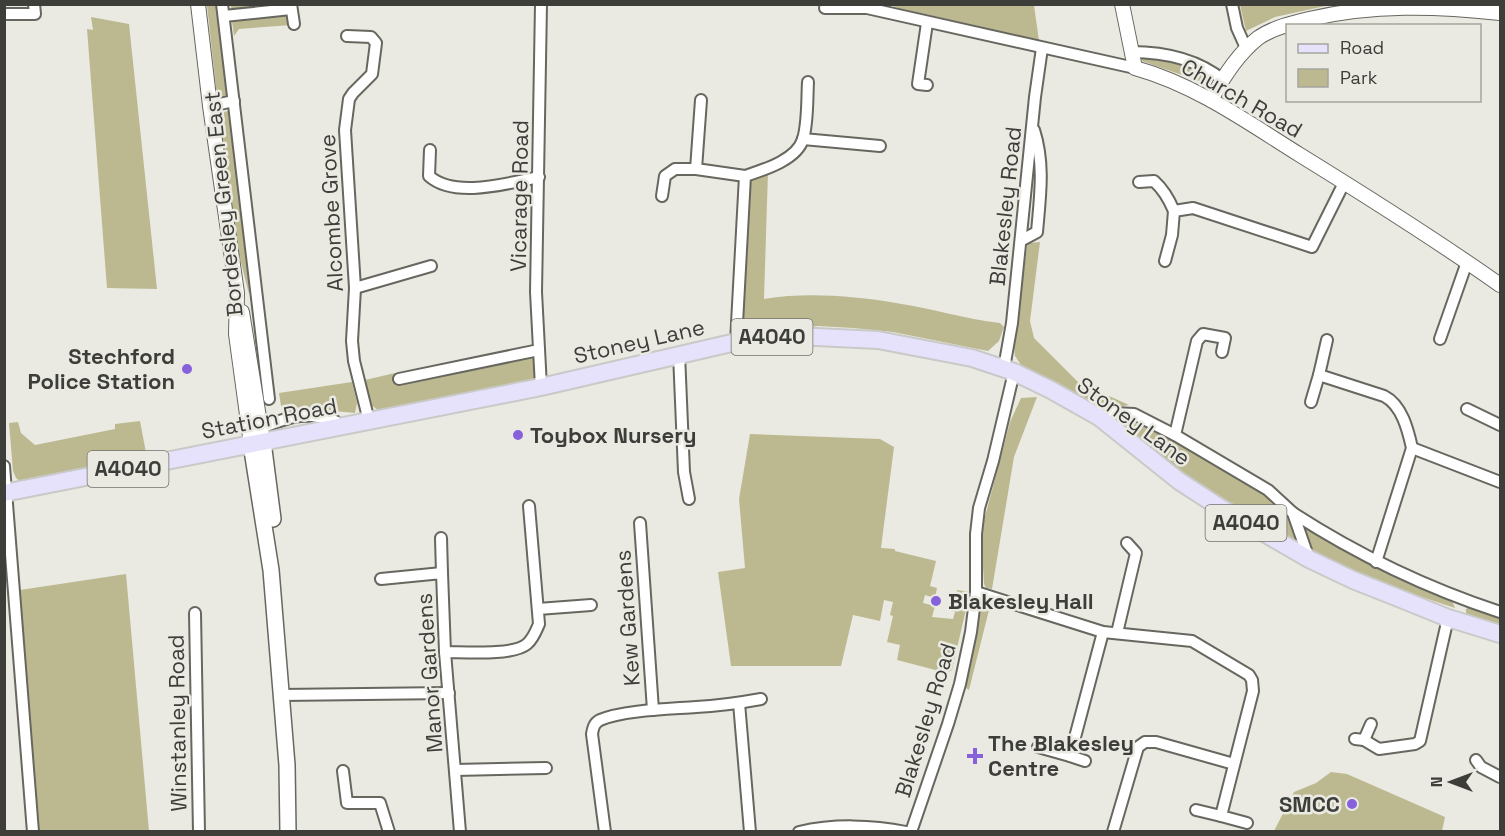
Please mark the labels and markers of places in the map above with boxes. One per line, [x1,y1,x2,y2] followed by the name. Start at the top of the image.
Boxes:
[27,342,175,395] place label: Stechford Police Station
[180,362,194,376] marker: Stechford Police Station
[530,421,697,449] place label: Toybox Nursery
[511,428,525,442] marker: Toybox Nursery
[948,587,1094,615] place label: Blakesley Hall
[929,594,943,608] marker: Blakesley Hall
[988,729,1134,782] place label: The Blakesley Centre
[966,747,984,765] marker: The Blakesley Centre
[1279,790,1340,818] place label: SMCC
[1345,797,1359,811] marker: SMCC

